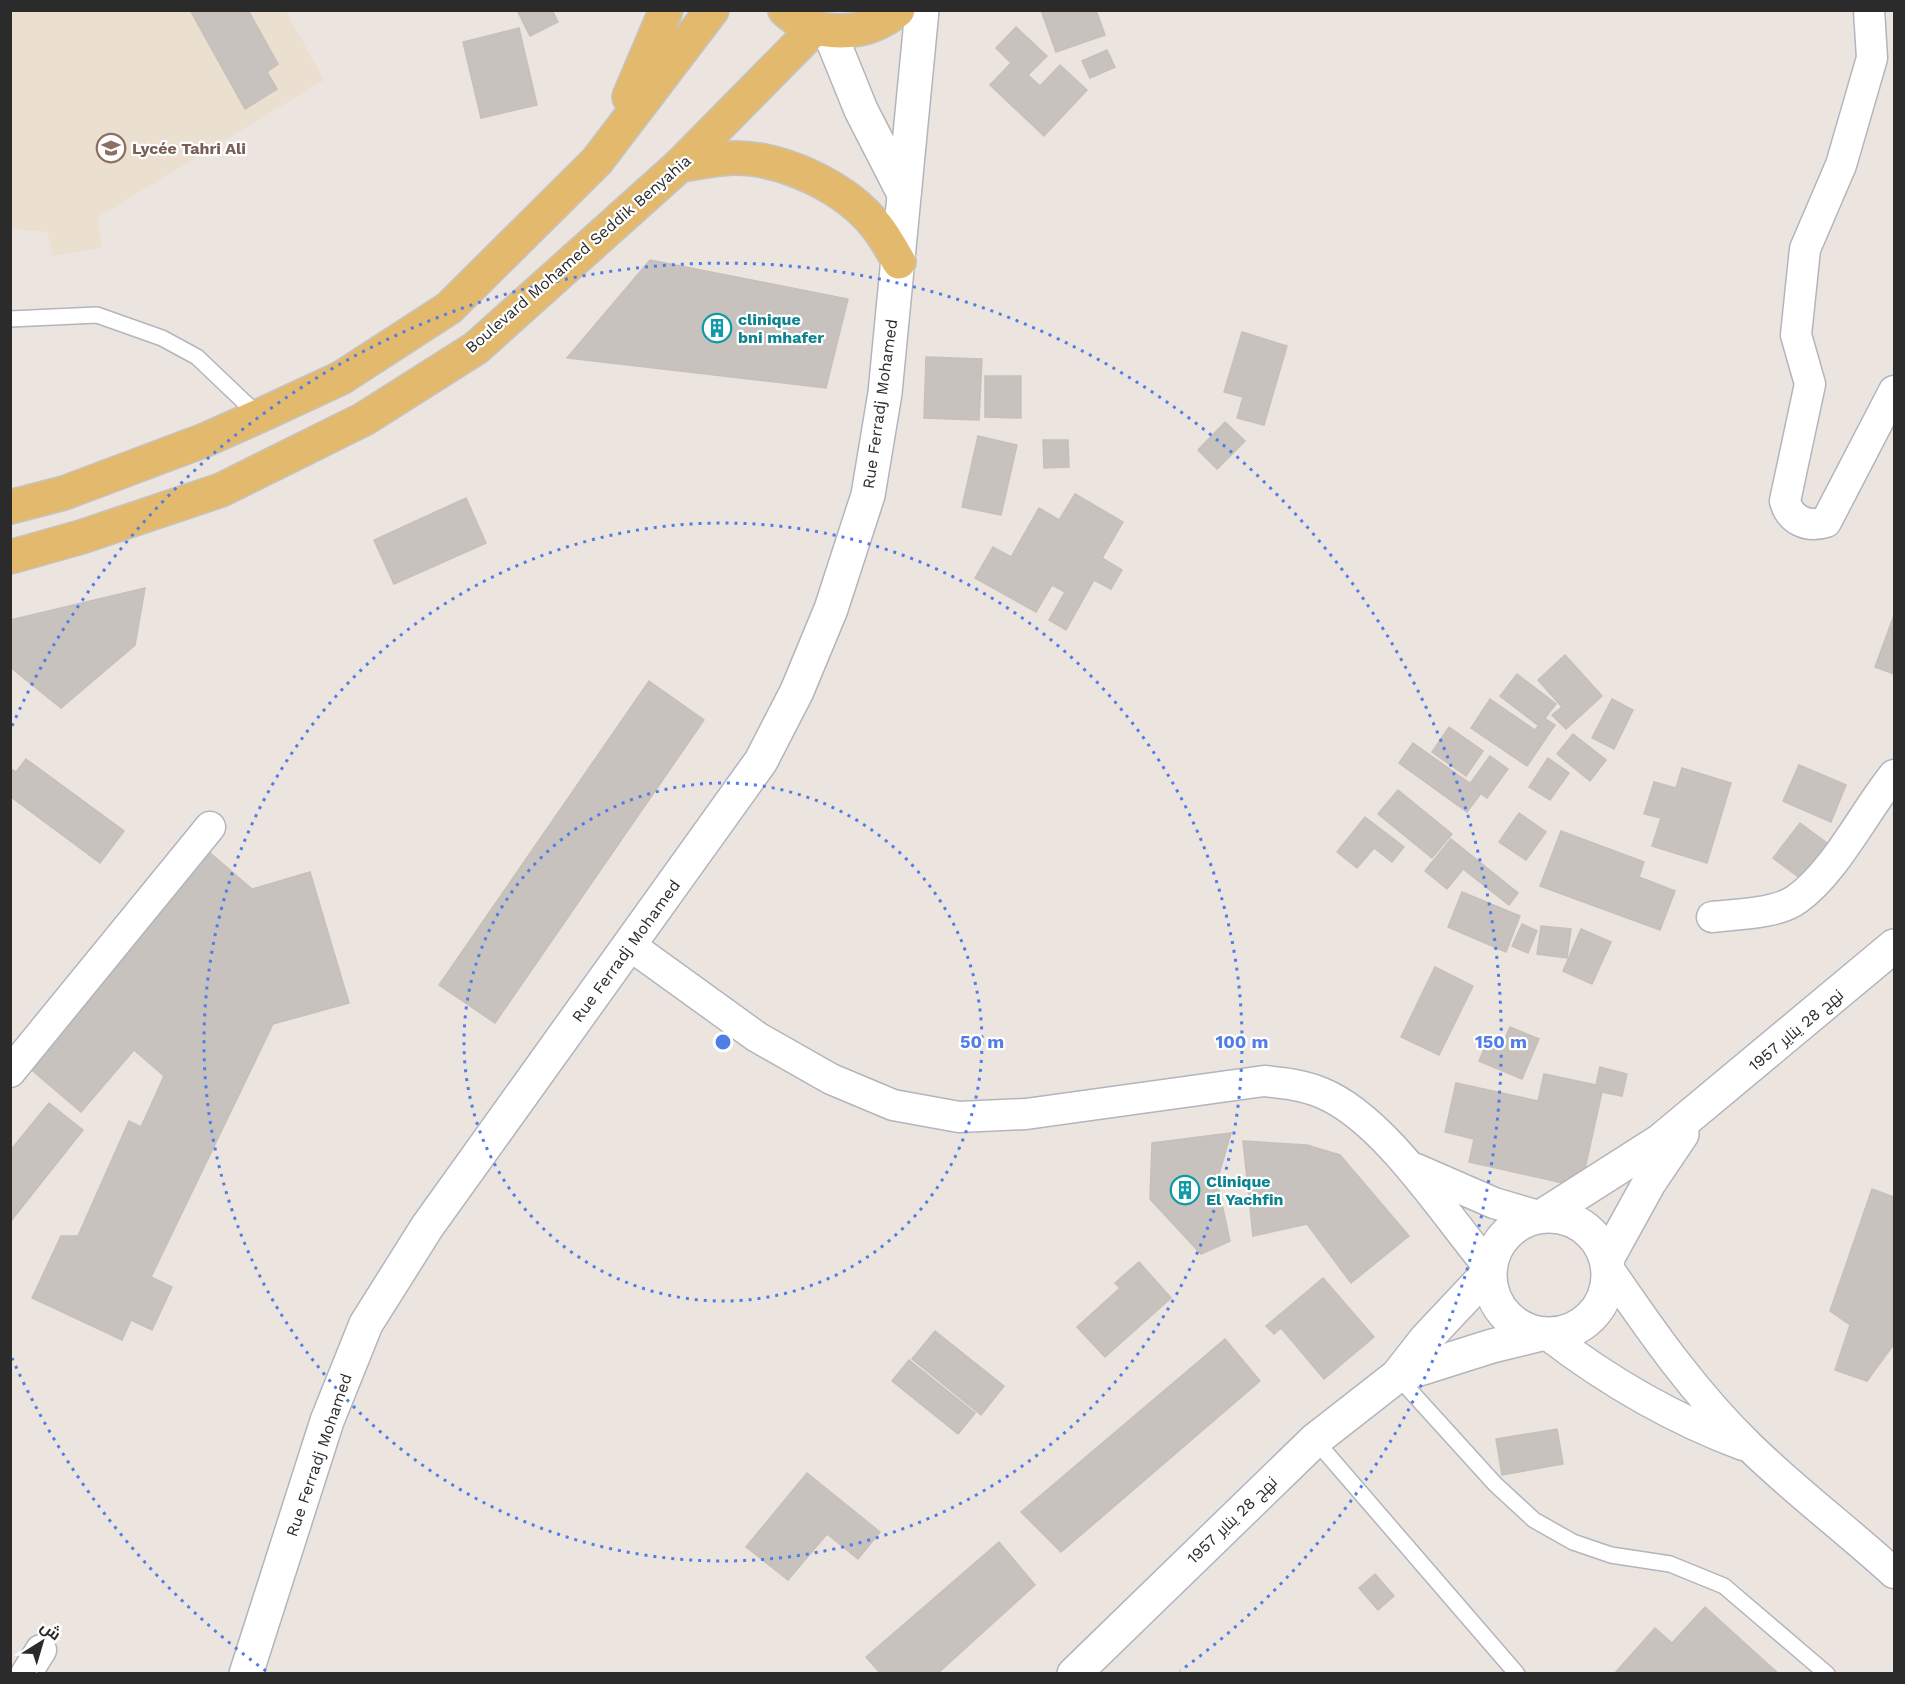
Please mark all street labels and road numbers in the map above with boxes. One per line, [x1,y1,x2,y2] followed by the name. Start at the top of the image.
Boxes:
[461,151,695,357] street label: Boulevard Mohamed Seddik Benyahia
[859,318,901,490] street label: Rue Ferradj Mohamed
[568,876,684,1026] street label: Rue Ferradj Mohamed
[1745,985,1848,1077] street label: نهج 28 يناير 1957
[282,1371,356,1539] street label: Rue Ferradj Mohamed
[1183,1472,1282,1569] street label: نهج 28 يناير 1957

